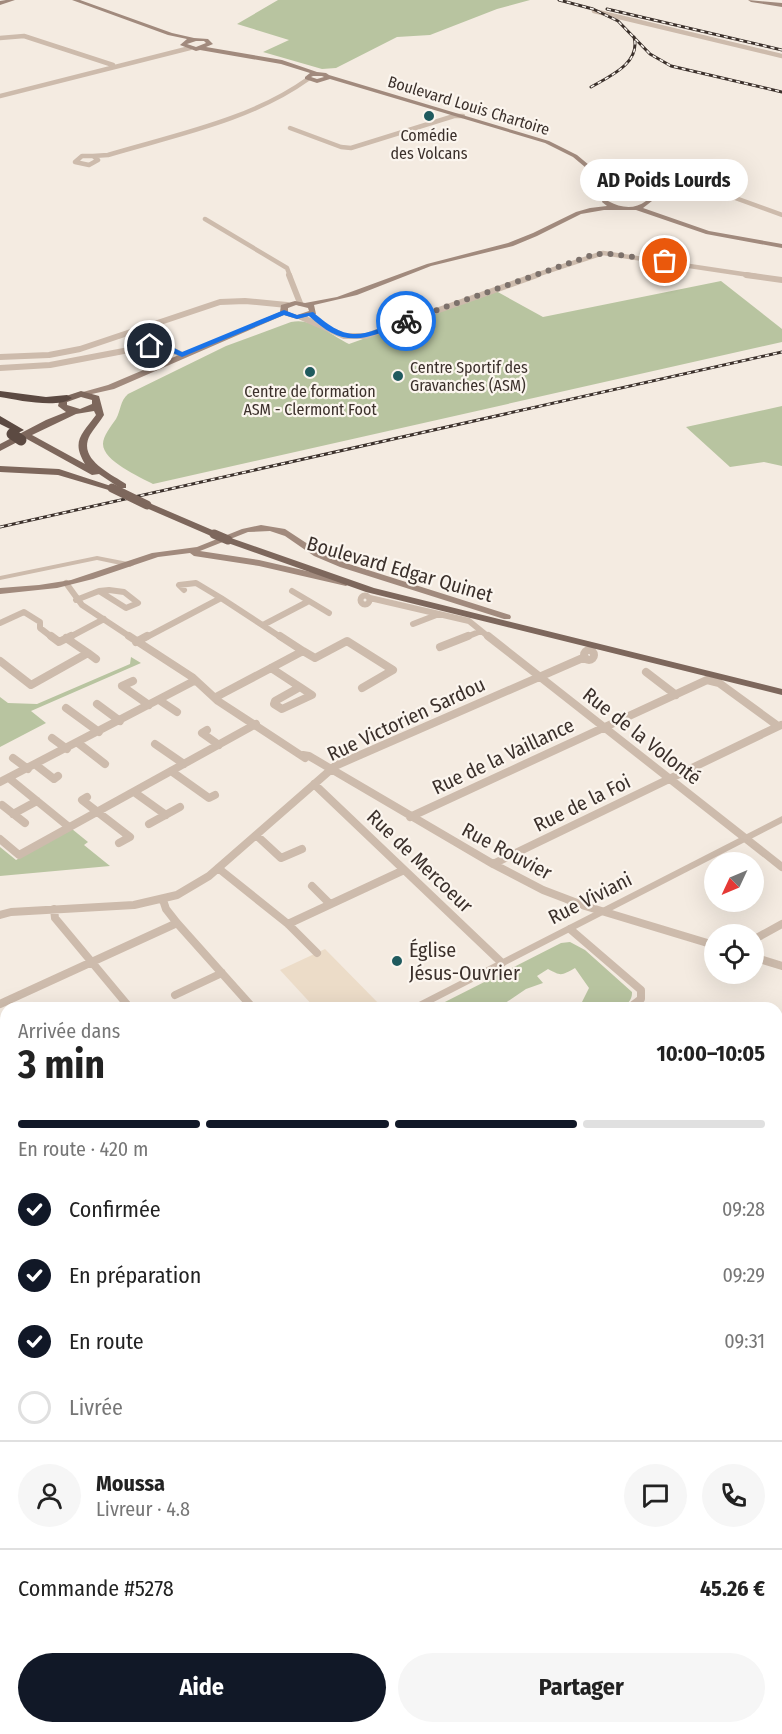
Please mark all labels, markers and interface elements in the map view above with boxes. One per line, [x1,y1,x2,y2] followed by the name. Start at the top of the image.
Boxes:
[386,72,552,139] street label: Boulevard Louis Chartoire
[422,109,436,123] marker: Comédie des Volcans
[390,126,468,163] place label: Comédie des Volcans
[581,159,749,201] callout: AD Poids Lourds
[597,168,731,192] text: AD Poids Lourds
[639,235,690,286] pin
[648,244,681,277] icon: bag
[376,291,436,351] courier
[390,305,423,338] icon: bike
[124,320,175,371] pin
[133,329,166,362] icon: home
[410,358,528,395] place label: Centre Sportif des Gravanches (ASM)
[303,365,317,379] marker: Centre de formation ASM - Clermont Foot
[391,369,405,383] marker: Centre Sportif des Gravanches (ASM)
[243,382,377,419] place label: Centre de formation ASM - Clermont Foot
[304,531,496,607] street label: Boulevard Edgar Quinet
[323,672,489,766] street label: Rue Victorien Sardou
[578,682,706,790] street label: Rue de la Volonté
[428,713,578,799] street label: Rue de la Vaillance
[530,769,634,837] street label: Rue de la Foi
[362,805,478,918] street label: Rue de Mercoeur
[458,817,556,885] street label: Rue Rouvier
[704,852,764,912] north arrow
[704,852,764,984] map controls
[544,867,636,929] street label: Rue Viviani
[704,924,764,984] button: locate
[409,938,520,985] place label: Église Jésus-Ouvrier
[390,954,404,968] marker: Église Jésus-Ouvrier
[18,1019,120,1043] text: Arrivée dans
[657,1040,765,1067] text: 10:00–10:05
[18,1042,105,1088] text: 3 min
[18,1137,148,1161] text: En route · 420 m
[18,1193,51,1226] icon: check
[69,1196,161,1223] text: Confirmée
[722,1197,765,1221] text: 09:28
[18,1259,51,1292] icon: check
[69,1262,201,1289] text: En préparation
[722,1263,765,1287] text: 09:29
[18,1325,51,1358] icon: check
[69,1328,144,1355] text: En route
[724,1329,765,1353] text: 09:31
[69,1394,123,1421] text: Livrée
[18,1464,81,1527] button: person
[624,1464,687,1527] button: chat
[702,1464,765,1527] button: phone
[96,1470,165,1497] text: Moussa
[96,1497,190,1521] text: Livreur · 4.8
[18,1575,174,1602] text: Commande #5278
[700,1575,765,1602] text: 45.26 €
[18,1653,386,1722] button: Aide
[398,1653,765,1722] button: Partager

